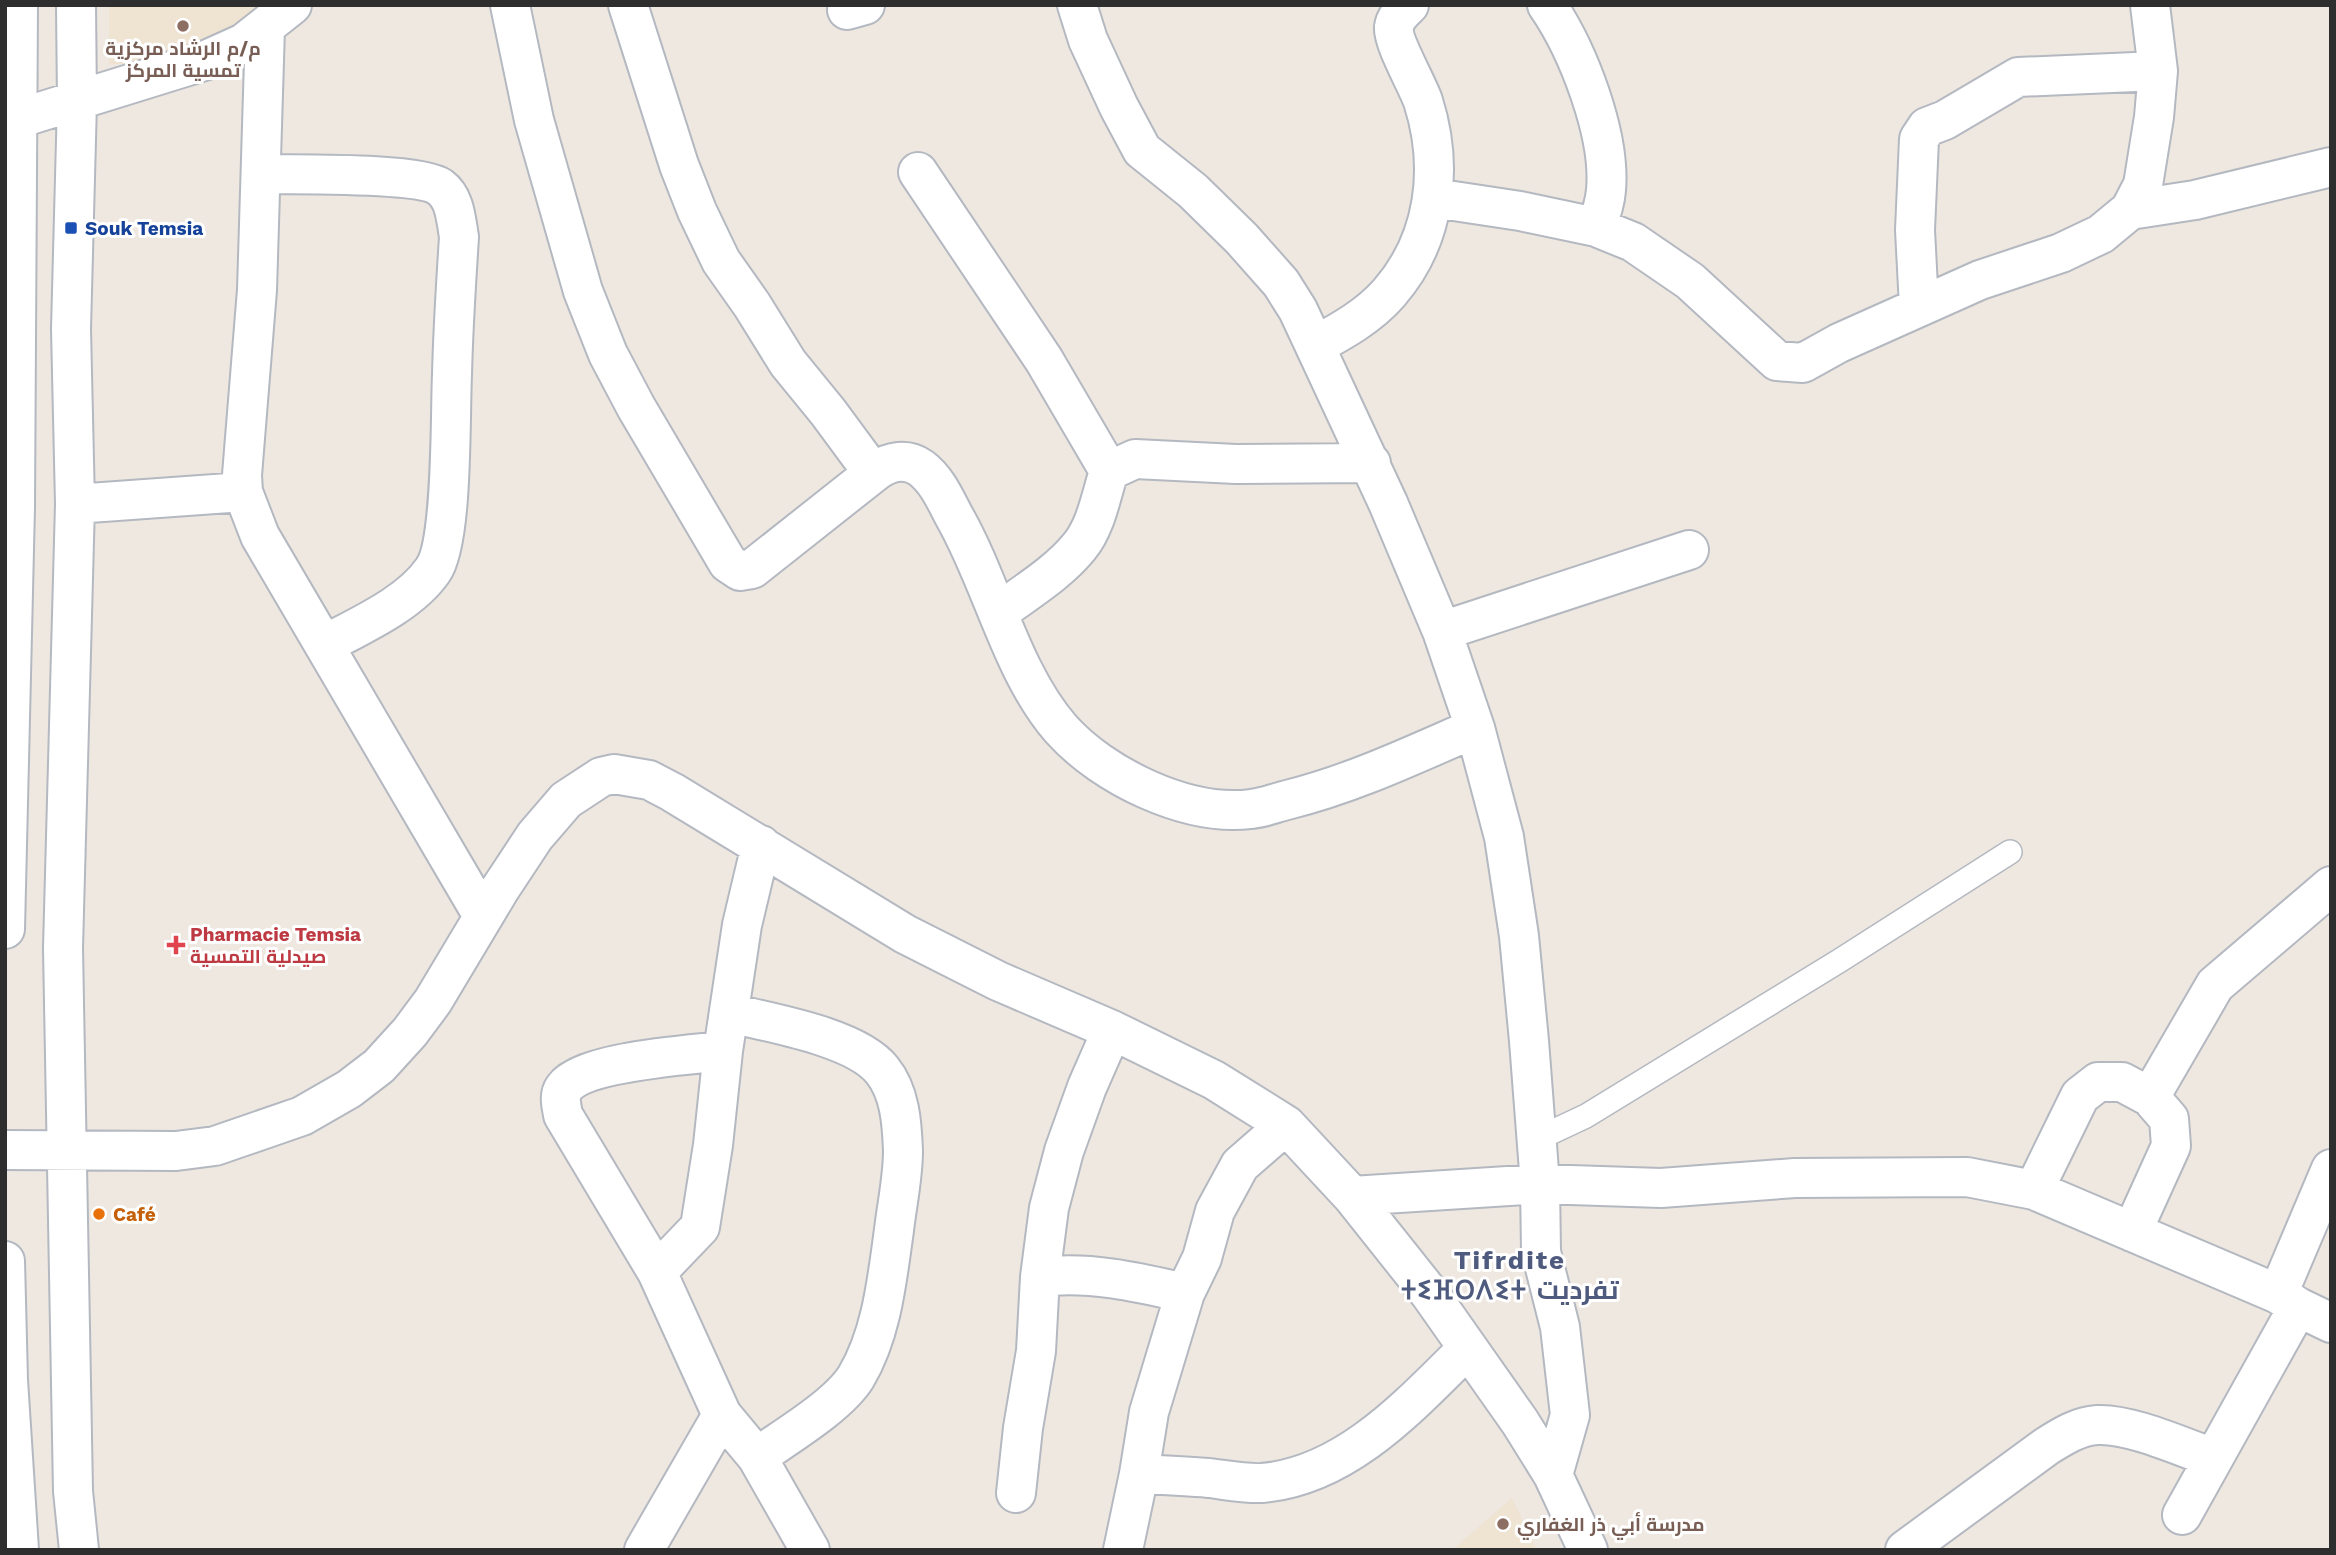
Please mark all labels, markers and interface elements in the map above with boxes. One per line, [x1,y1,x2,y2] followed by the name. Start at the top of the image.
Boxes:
[175,18,191,34] marker: م/م الرشاد مركزية تمسية المركز
[105,37,261,82] place label: م/م الرشاد مركزية تمسية المركز
[85,217,203,240] place label: Souk Temsia
[63,220,79,236] marker: Souk Temsia
[190,923,361,968] place label: Pharmacie Temsia صيدلية التمسية
[168,937,184,953] marker: Pharmacie Temsia صيدلية التمسية
[113,1203,156,1226] place label: Café
[91,1206,107,1222] marker: Café
[1402,1245,1619,1305] district label: Tifrdite ⵜⵉⴼⵔⴷⵉⵜ تفرديت
[1517,1511,1705,1540] place label: مدرسة أبي ذر الغفاري
[1495,1516,1511,1532] marker: مدرسة أبي ذر الغفاري

